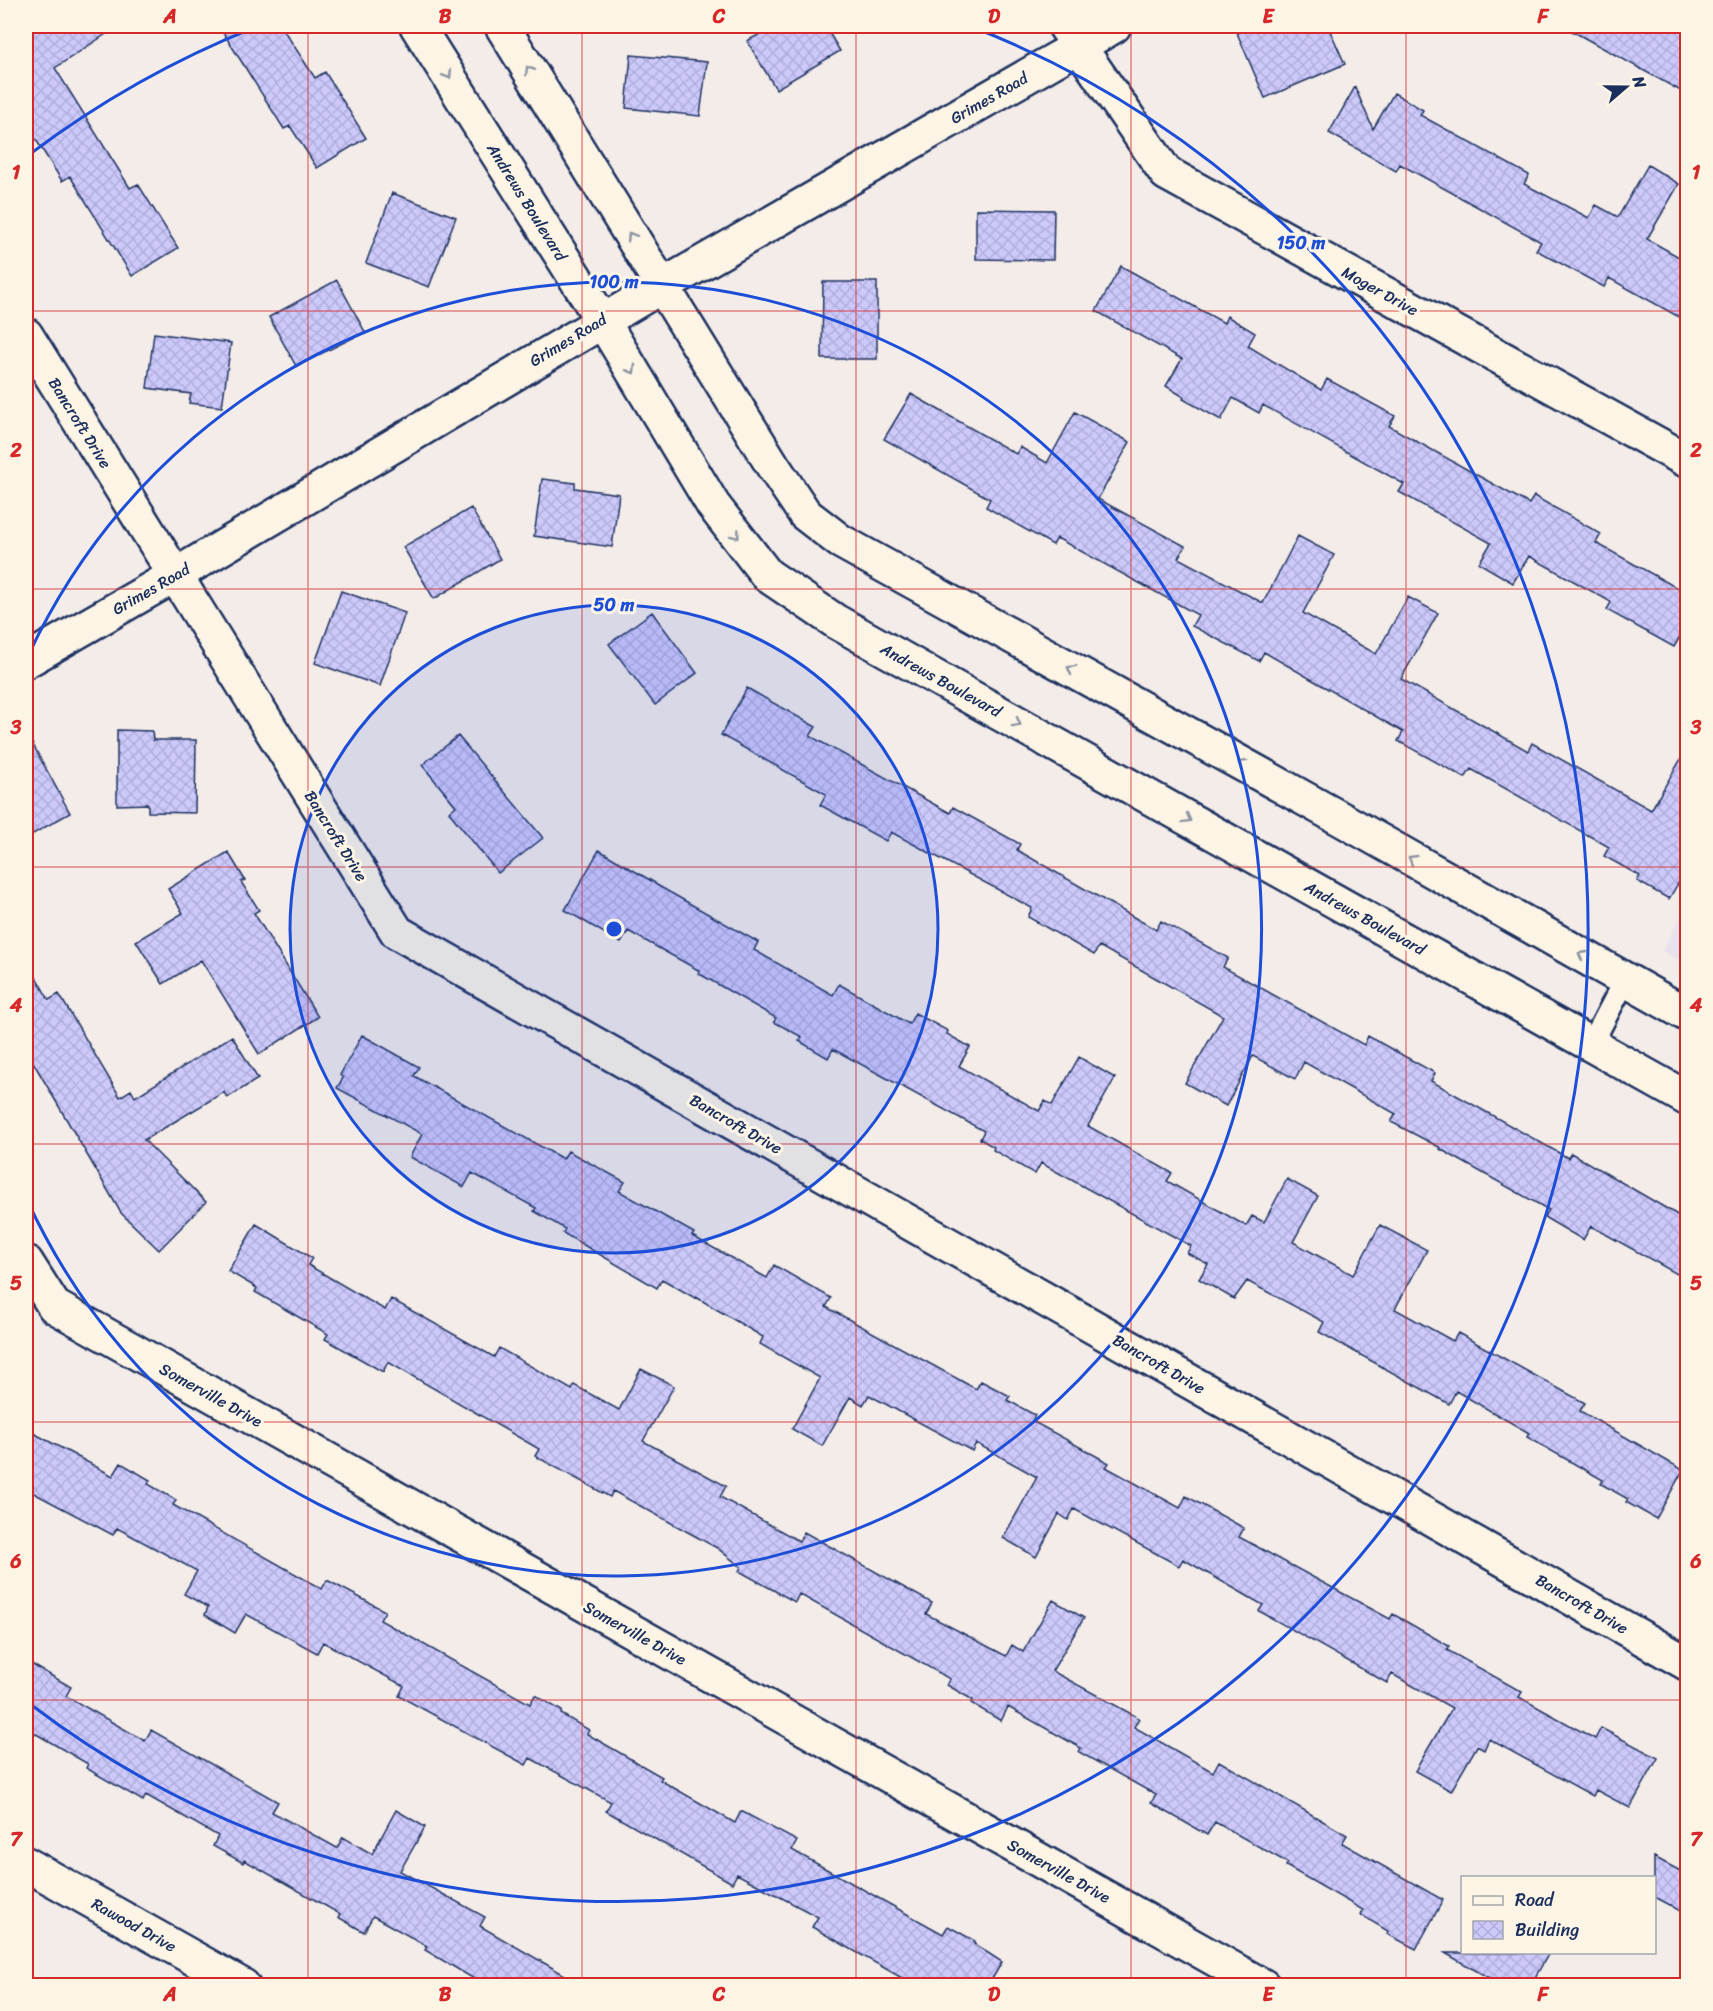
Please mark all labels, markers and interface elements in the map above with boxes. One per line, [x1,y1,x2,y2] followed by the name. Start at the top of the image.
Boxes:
[162,0,177,34] text: A
[439,0,452,34] text: B
[712,0,726,34] text: C
[988,0,1001,34] text: D
[1262,0,1275,34] text: E
[1537,0,1550,34] text: F
[1596,57,1656,117] north arrow
[944,63,1035,132] street label: Grimes Road
[525,66,537,76] one-way arrow
[440,69,452,79] one-way arrow
[1624,71,1655,93] text: N
[478,136,576,268] street label: Andrews Boulevard
[12,155,21,190] text: 1
[1692,155,1701,190] text: 1
[1277,227,1325,259] text: 150 m
[627,232,639,242] one-way arrow
[1336,258,1424,324] street label: Moger Drive
[590,266,639,298] text: 100 m
[524,305,614,375] street label: Grimes Road
[624,364,636,374] one-way arrow
[40,372,120,474] street label: Bancroft Drive
[9,433,22,468] text: 2
[1689,433,1702,468] text: 2
[728,528,739,539] one-way arrow
[106,554,197,623] street label: Grimes Road
[594,589,635,621] text: 50 m
[874,634,1008,726] street label: Andrews Boulevard
[1067,665,1078,676] one-way arrow
[10,710,22,745] text: 3
[1690,710,1702,745] text: 3
[1011,716,1021,727] one-way arrow
[1238,760,1248,771] one-way arrow
[296,785,376,887] street label: Bancroft Drive
[1181,811,1191,823] one-way arrow
[1408,855,1418,866] one-way arrow
[1298,872,1432,964] street label: Andrews Boulevard
[604,919,624,939] centre of rings
[1578,951,1588,962] one-way arrow
[9,988,23,1023] text: 4
[1689,988,1703,1023] text: 4
[684,1086,788,1162] street label: Bancroft Drive
[10,1266,22,1301] text: 5
[1690,1266,1702,1301] text: 5
[1107,1326,1211,1402] street label: Bancroft Drive
[154,1355,268,1436] street label: Somerville Drive
[9,1544,22,1579] text: 6
[1689,1544,1702,1579] text: 6
[1530,1566,1634,1642] street label: Bancroft Drive
[578,1593,692,1674] street label: Somerville Drive
[10,1822,23,1857] text: 7
[1690,1822,1703,1857] text: 7
[1002,1831,1116,1912] street label: Somerville Drive
[1461,1876,1656,1954] legend
[1515,1884,1555,1916] text: Road
[86,1890,182,1960] street label: Rawood Drive
[1515,1914,1579,1946] text: Building
[162,1977,177,2011] text: A
[439,1977,452,2011] text: B
[712,1977,726,2011] text: C
[988,1977,1001,2011] text: D
[1262,1977,1275,2011] text: E
[1537,1977,1550,2011] text: F

